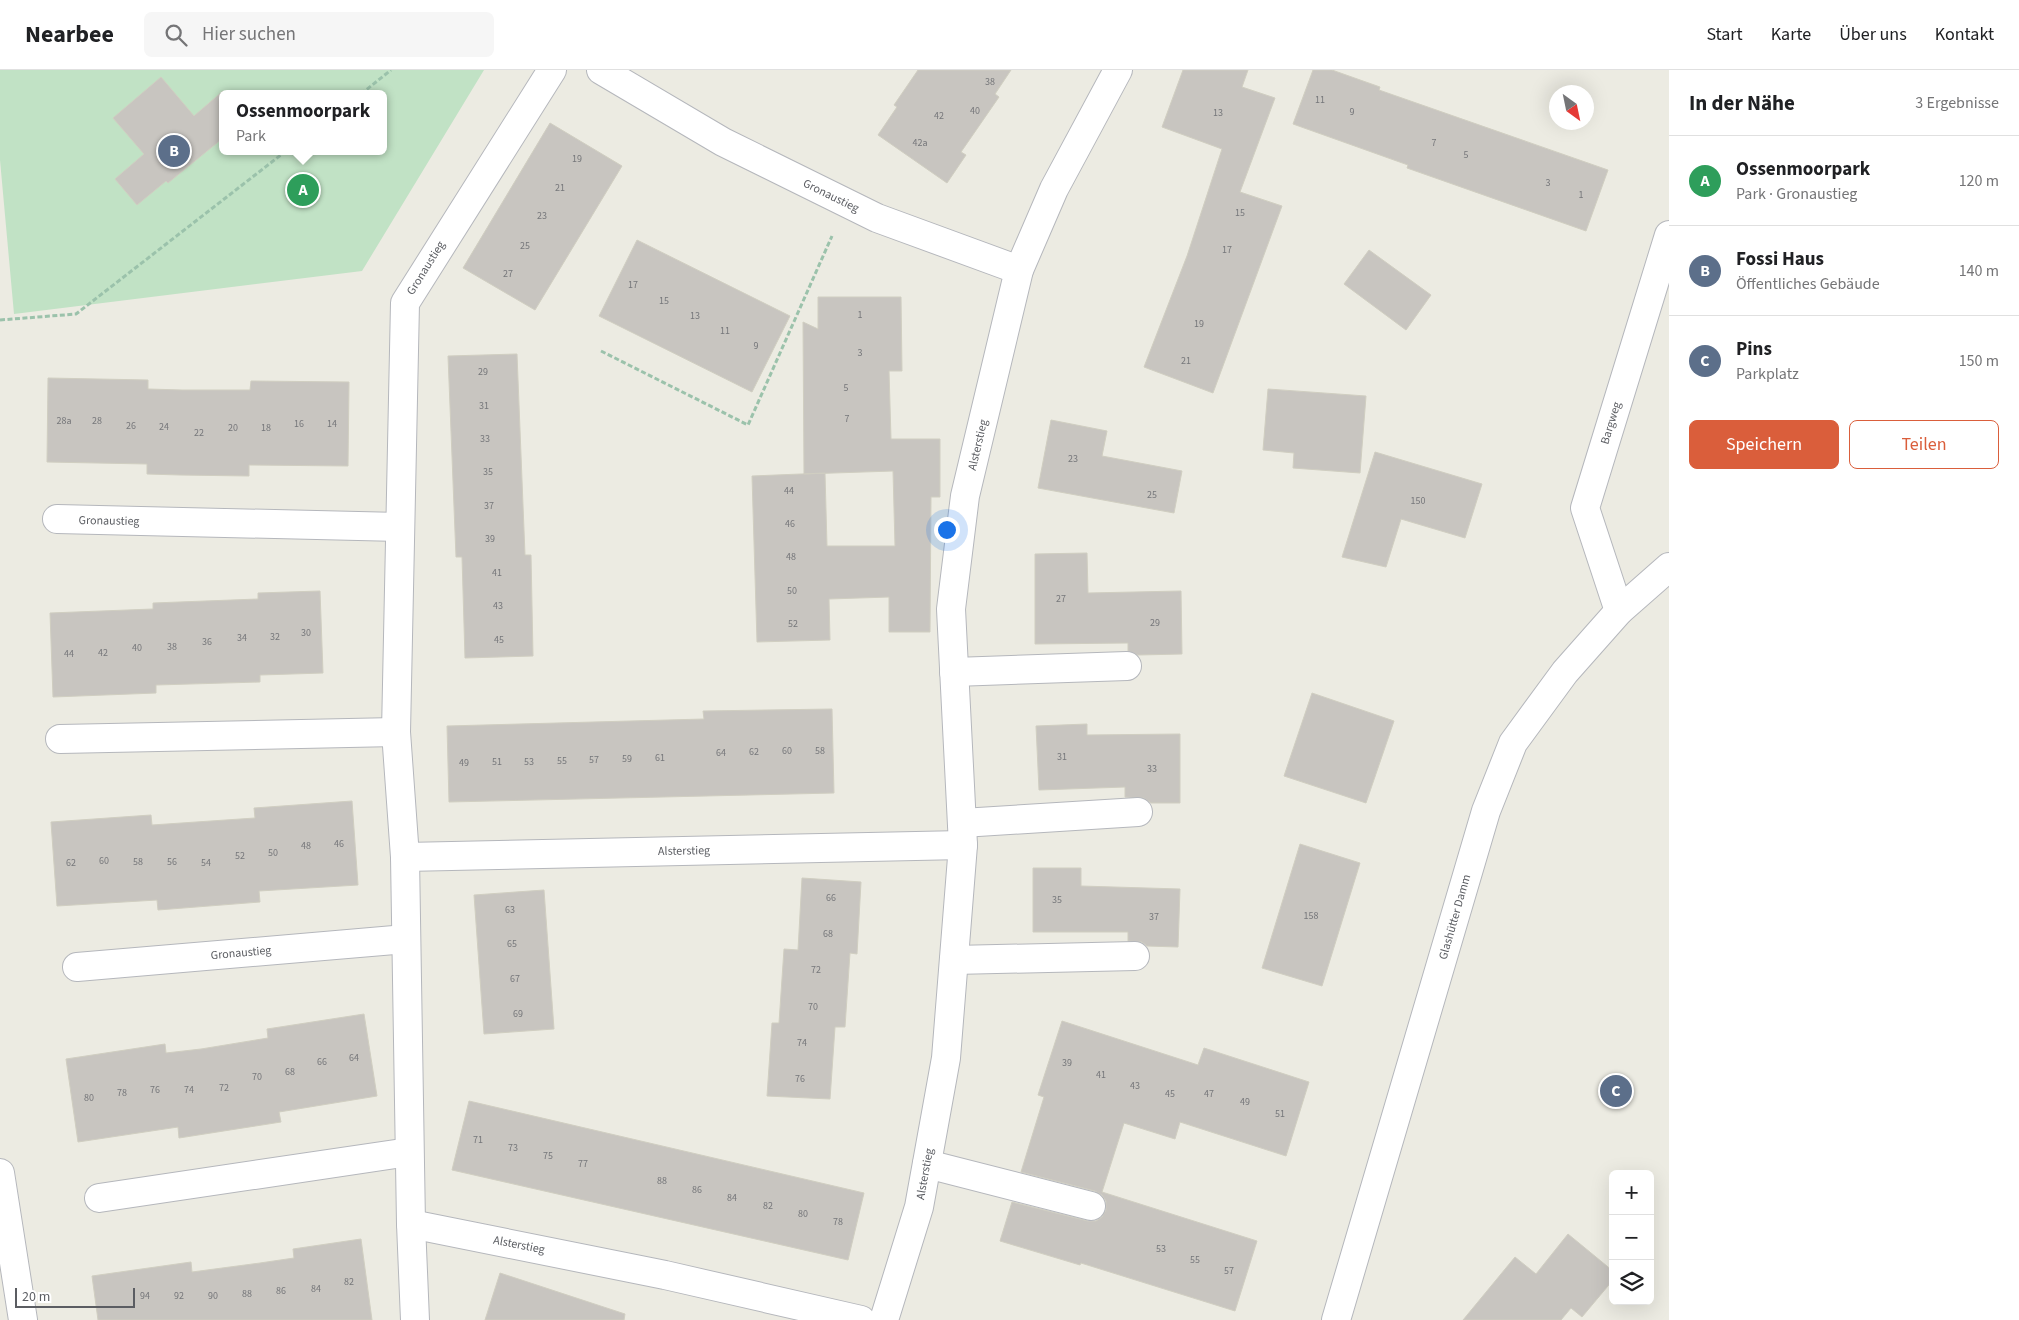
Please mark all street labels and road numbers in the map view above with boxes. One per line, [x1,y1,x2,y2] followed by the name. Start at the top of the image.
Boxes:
[800,175,862,217] street label: Gronaustieg
[403,238,449,298] street label: Gronaustieg
[1596,400,1626,446] street label: Bargweg
[964,418,992,472] street label: Alsterstieg
[78,512,140,530] street label: Gronaustieg
[658,842,710,860] street label: Alsterstieg
[1435,872,1475,962] street label: Glashütter Damm
[210,942,272,964] street label: Gronaustieg
[912,1147,938,1201] street label: Alsterstieg
[492,1232,546,1258] street label: Alsterstieg

